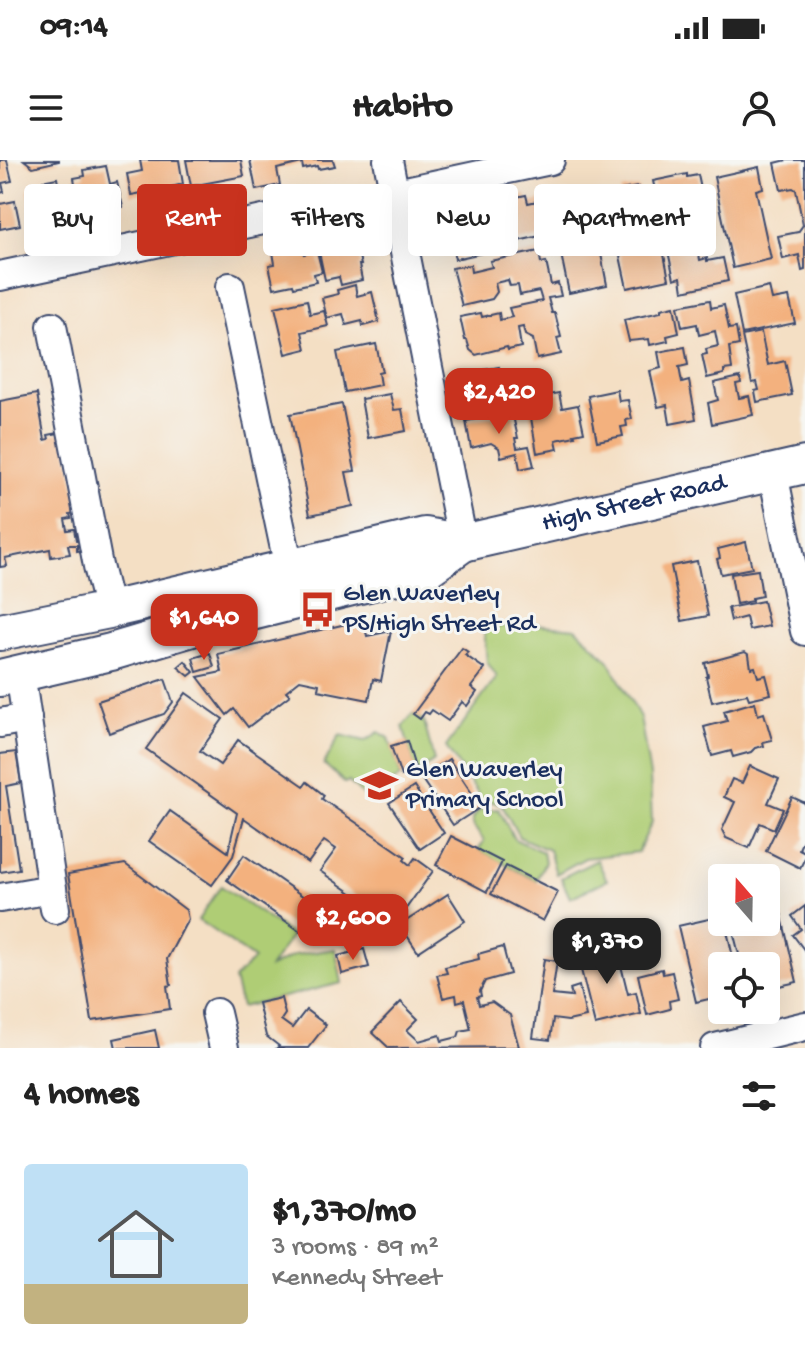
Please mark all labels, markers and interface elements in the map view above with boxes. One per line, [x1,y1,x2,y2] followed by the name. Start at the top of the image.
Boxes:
[40,11,108,46] text: 09:14
[24,86,68,130] icon: menu
[737,86,781,130] icon: person
[352,87,453,130] text: Habito
[24,184,121,256] chip: Buy
[137,184,247,256] chip: Rent
[263,184,392,256] chip: Filters
[408,184,518,256] chip: New
[534,184,716,256] chip: Apartment
[434,368,564,436] pin: $2,420
[463,378,535,409] text: $2,420
[539,468,731,540] street label: High Street Road
[342,580,537,641] place label: Glen Waverley PS/High Street Rd
[298,591,336,629] bus stop icon: Glen Waverley PS/High Street Rd
[139,594,269,662] pin: $1,640
[169,604,239,635] text: $1,640
[405,756,564,817] place label: Glen Waverley Primary School
[361,767,399,805] school or university icon: Glen Waverley Primary School
[708,864,780,936] north arrow
[708,864,780,1024] map controls
[288,894,418,962] pin: $2,600
[315,904,391,935] text: $2,600
[542,918,672,986] pin: $1,370
[571,928,643,959] text: $1,370
[708,952,780,1024] button: locate
[737,1074,781,1118] icon: filters
[24,1076,138,1116] text: 4 homes
[272,1193,416,1233] text: $1,370/mo
[88,1196,184,1292] icon: home
[272,1233,439,1264] text: 3 rooms · 89 m²
[272,1264,441,1295] text: Kennedy Street

